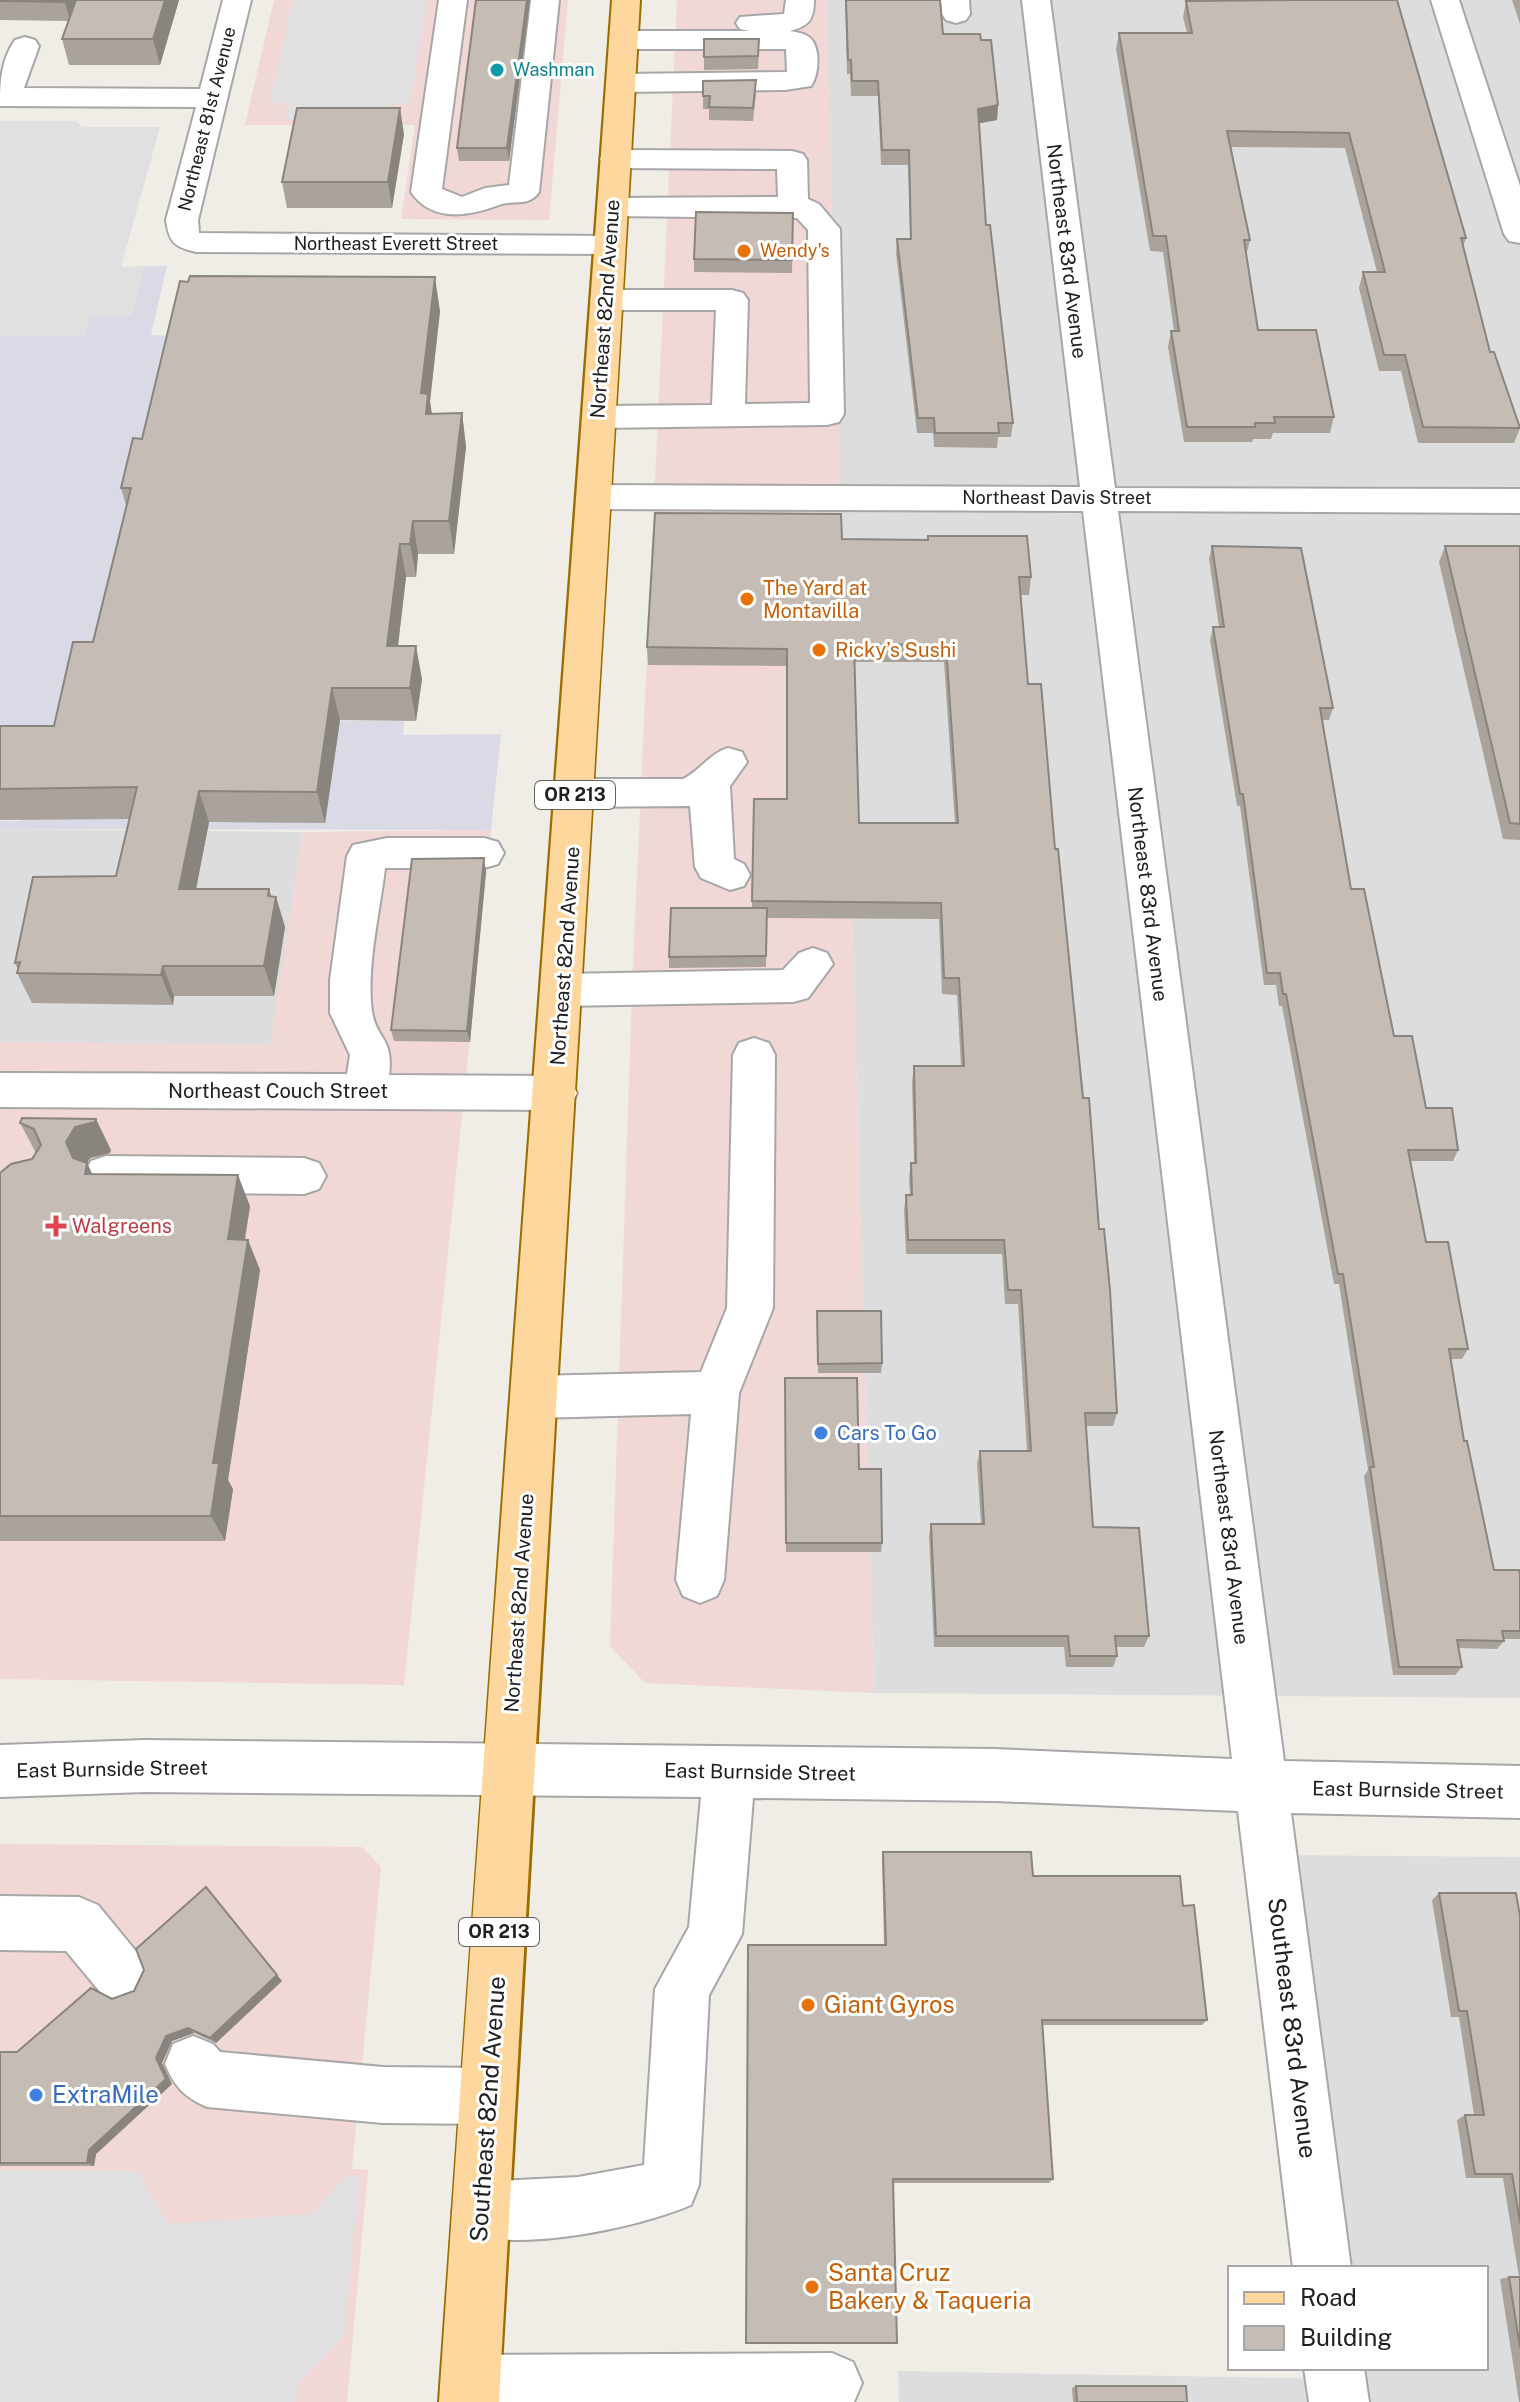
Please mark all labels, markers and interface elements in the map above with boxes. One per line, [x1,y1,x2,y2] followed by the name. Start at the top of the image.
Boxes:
[173,25,240,213] street label: Northeast 81st Avenue
[513,59,595,80] place label: Washman
[488,61,506,79] marker: Washman
[1042,142,1092,360] street label: Northeast 83rd Avenue
[585,199,625,419] street label: Northeast 82nd Avenue
[294,233,498,254] street label: Northeast Everett Street
[760,240,830,261] place label: Wendy's
[735,242,753,260] marker: Wendy's
[962,487,1152,508] street label: Northeast Davis Street
[763,576,867,623] place label: The Yard at Montavilla
[738,590,756,608] marker: The Yard at Montavilla
[835,638,956,662] place label: Ricky’s Sushi
[810,641,828,659] marker: Ricky’s Sushi
[535,781,615,809] road number: OR 213
[1123,785,1173,1003] street label: Northeast 83rd Avenue
[545,846,585,1066] street label: Northeast 82nd Avenue
[168,1079,388,1103] street label: Northeast Couch Street
[72,1214,172,1238] place label: Walgreens
[47,1217,65,1235] marker: Walgreens
[837,1421,937,1445] place label: Cars To Go
[812,1424,830,1442] marker: Cars To Go
[1204,1428,1254,1646] street label: Northeast 83rd Avenue
[499,1493,539,1713] street label: Northeast 82nd Avenue
[16,1755,208,1783] street label: East Burnside Street
[664,1758,856,1786] street label: East Burnside Street
[1312,1776,1504,1804] street label: East Burnside Street
[1263,1896,1323,2160] street label: Southeast 83rd Avenue
[459,1918,539,1946] road number: OR 213
[464,1975,510,2243] street label: Southeast 82nd Avenue
[824,1990,955,2018] place label: Giant Gyros
[799,1996,817,2014] marker: Giant Gyros
[52,2080,159,2108] place label: ExtraMile
[27,2086,45,2104] marker: ExtraMile
[828,2258,1032,2314] place label: Santa Cruz Bakery & Taqueria
[1228,2266,1488,2370] legend
[803,2278,821,2296] marker: Santa Cruz Bakery & Taqueria
[1300,2283,1357,2311] text: Road
[1300,2323,1392,2351] text: Building

